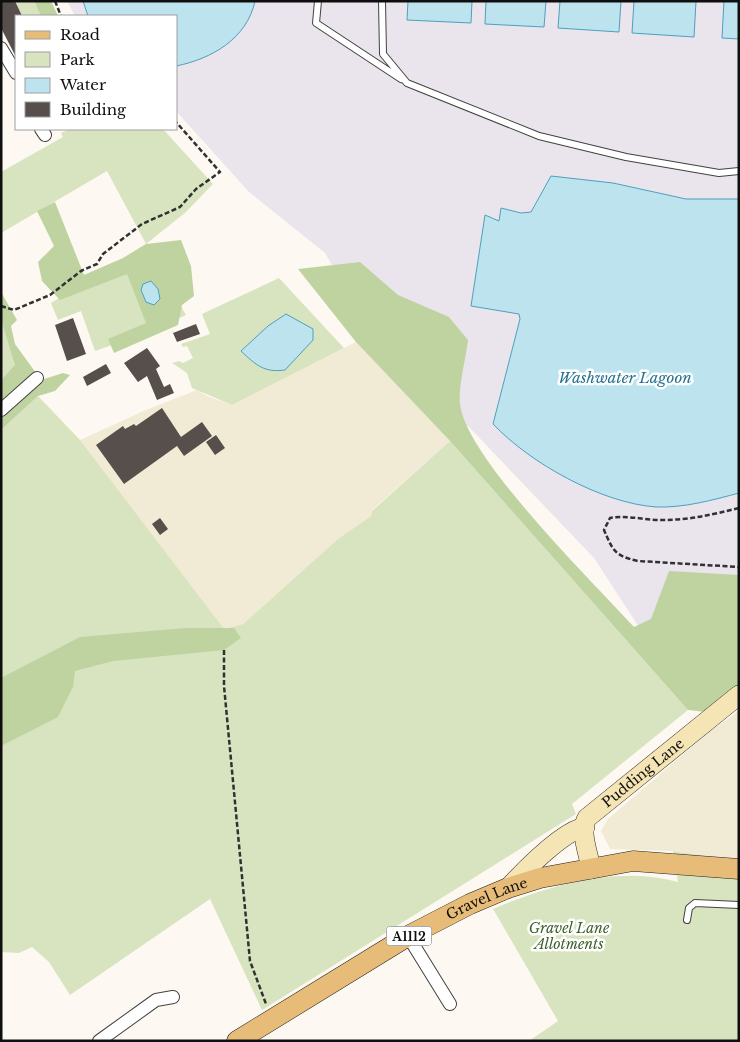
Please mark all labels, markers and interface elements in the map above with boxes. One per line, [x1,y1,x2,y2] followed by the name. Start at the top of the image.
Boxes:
[15,15,178,130] legend
[60,25,100,44] text: Road
[60,50,96,69] text: Park
[59,75,107,94] text: Water
[60,100,127,119] text: Building
[558,368,692,387] water label: Washwater Lagoon
[598,734,687,811] street label: Pudding Lane
[443,874,530,924] street label: Gravel Lane
[529,919,610,953] park label: Gravel Lane Allotments
[386,926,432,946] road number: A1112

